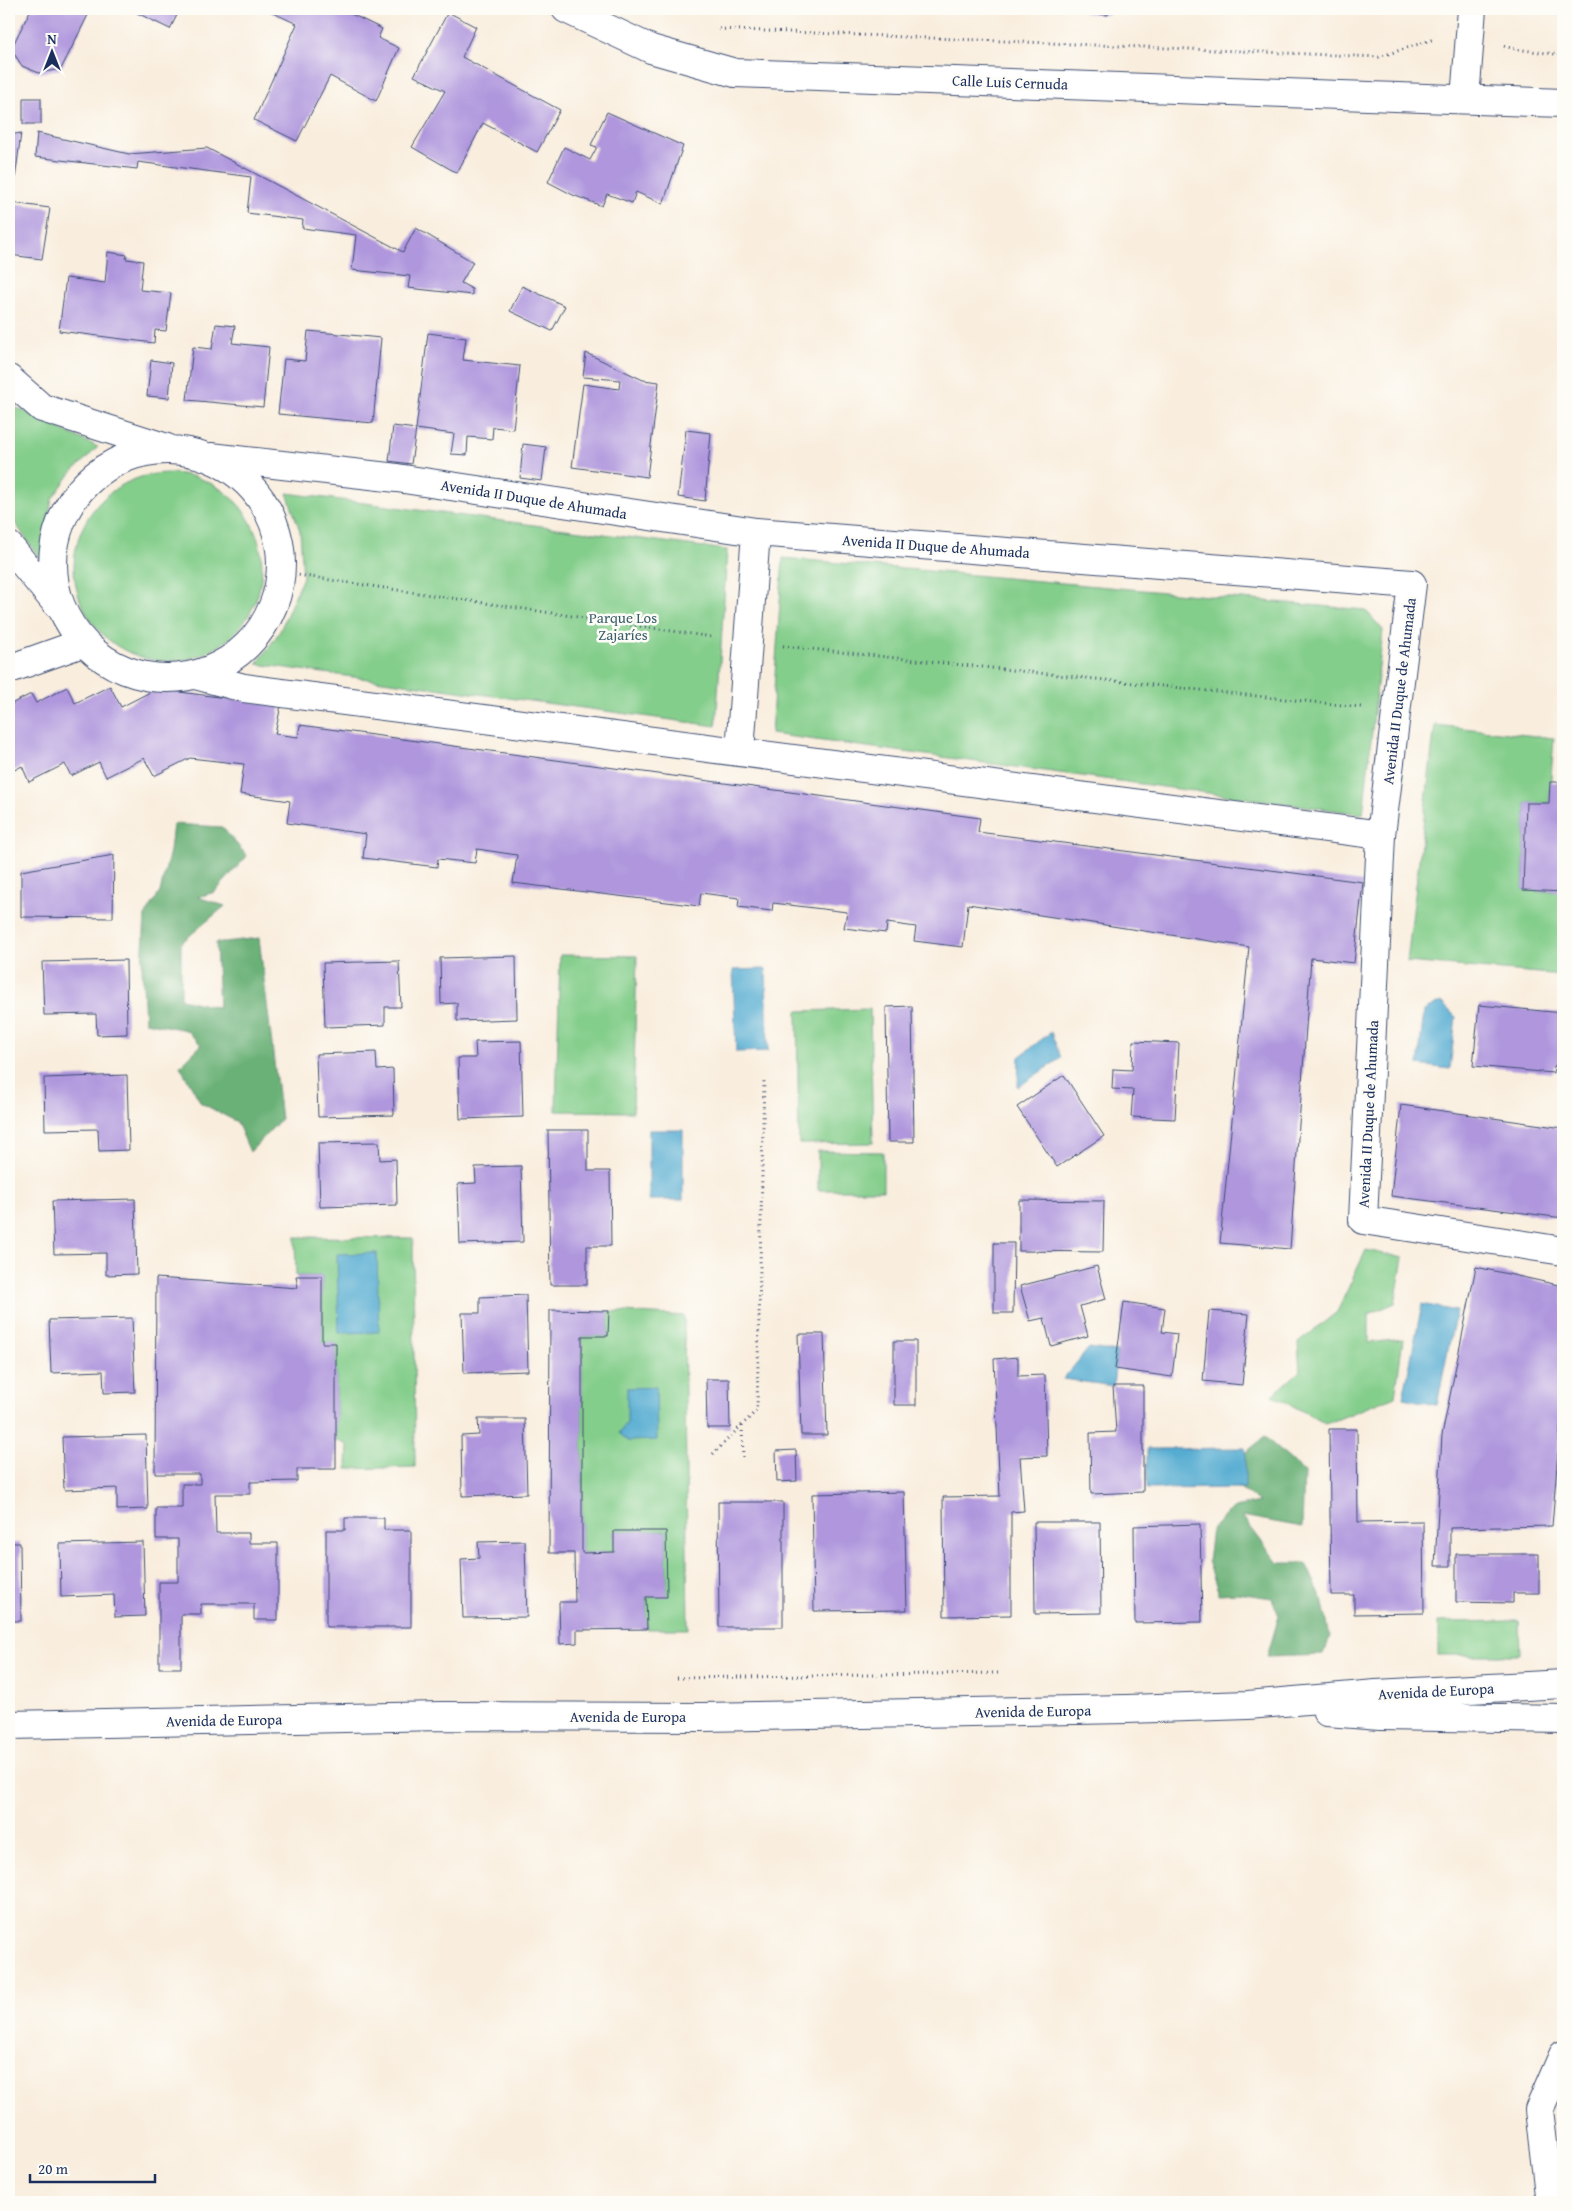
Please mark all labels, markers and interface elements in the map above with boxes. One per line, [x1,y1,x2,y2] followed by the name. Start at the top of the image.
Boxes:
[28,28,78,78] north arrow
[47,29,57,49] text: N
[952,69,1068,95] street label: Calle Luis Cernuda
[439,474,629,524] street label: Avenida II Duque de Ahumada
[841,529,1031,563] street label: Avenida II Duque de Ahumada
[1377,596,1421,786] street label: Avenida II Duque de Ahumada
[589,607,657,645] park label: Parque Los Zajaríes
[1353,1020,1383,1208] street label: Avenida II Duque de Ahumada
[1377,1677,1495,1705] street label: Avenida de Europa
[975,1699,1091,1723] street label: Avenida de Europa
[570,1706,686,1727] street label: Avenida de Europa
[166,1708,282,1732] street label: Avenida de Europa
[30,2151,155,2183] scale bar
[38,2158,69,2179] text: 20 m

